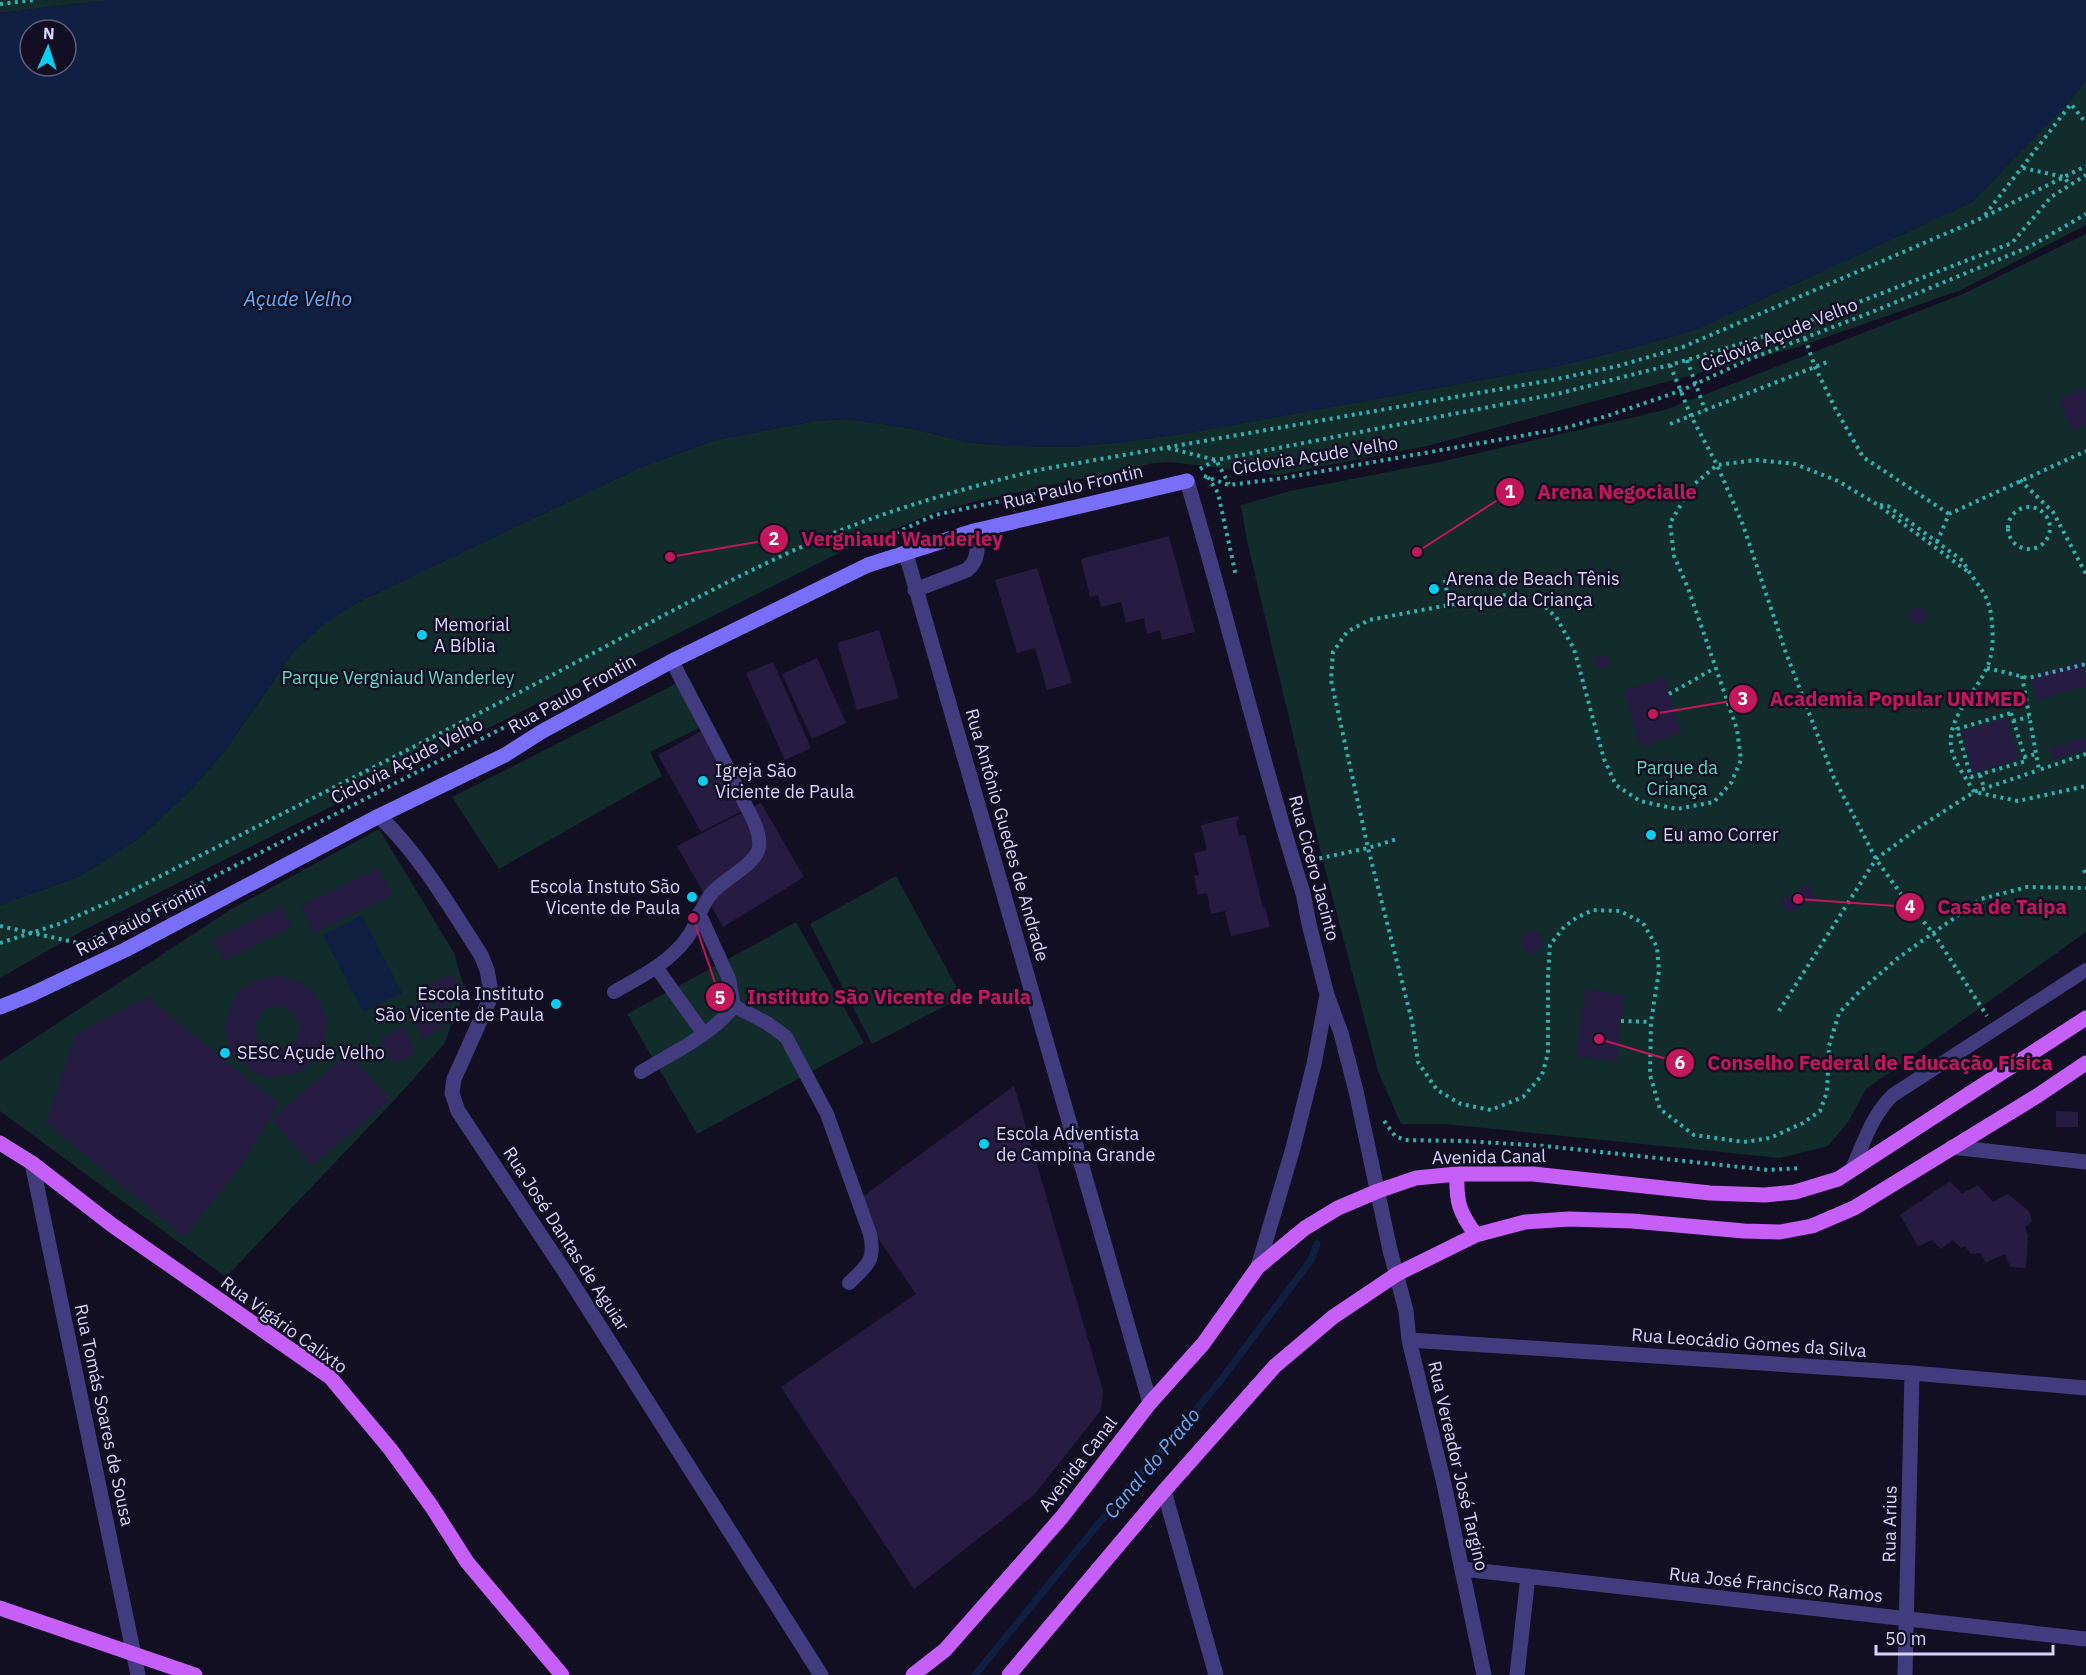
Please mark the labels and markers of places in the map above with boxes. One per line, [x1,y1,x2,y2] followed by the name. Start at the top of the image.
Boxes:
[1495,473,1709,511] callout: Arena Negocialle
[759,520,1015,558] callout: Vergniaud Wanderley
[1446,567,1620,611] place label: Arena de Beach Tênis Parque da Criança
[1427,582,1441,596] marker: Arena de Beach Tênis Parque da Criança
[434,613,510,657] place label: Memorial A Bíblia
[415,628,429,642] marker: Memorial A Bíblia
[1728,680,2038,718] callout: Academia Popular UNIMED
[715,759,855,803] place label: Igreja São Viciente de Paula
[696,774,710,788] marker: Igreja São Viciente de Paula
[1663,823,1779,846] place label: Eu amo Correr
[1644,828,1658,842] marker: Eu amo Correr
[530,875,680,919] place label: Escola Instuto São Vicente de Paula
[1895,888,2079,926] callout: Casa de Taipa
[685,890,699,904] marker: Escola Instuto São Vicente de Paula
[705,978,1044,1016] callout: Instituto São Vicente de Paula
[375,982,544,1026] place label: Escola Instituto São Vicente de Paula
[549,997,563,1011] marker: Escola Instituto São Vicente de Paula
[237,1041,385,1064] place label: SESC Açude Velho
[1665,1044,2065,1082] callout: Conselho Federal de Educação Física
[218,1046,232,1060] marker: SESC Açude Velho
[996,1122,1155,1166] place label: Escola Adventista de Campina Grande
[977,1137,991,1151] marker: Escola Adventista de Campina Grande

